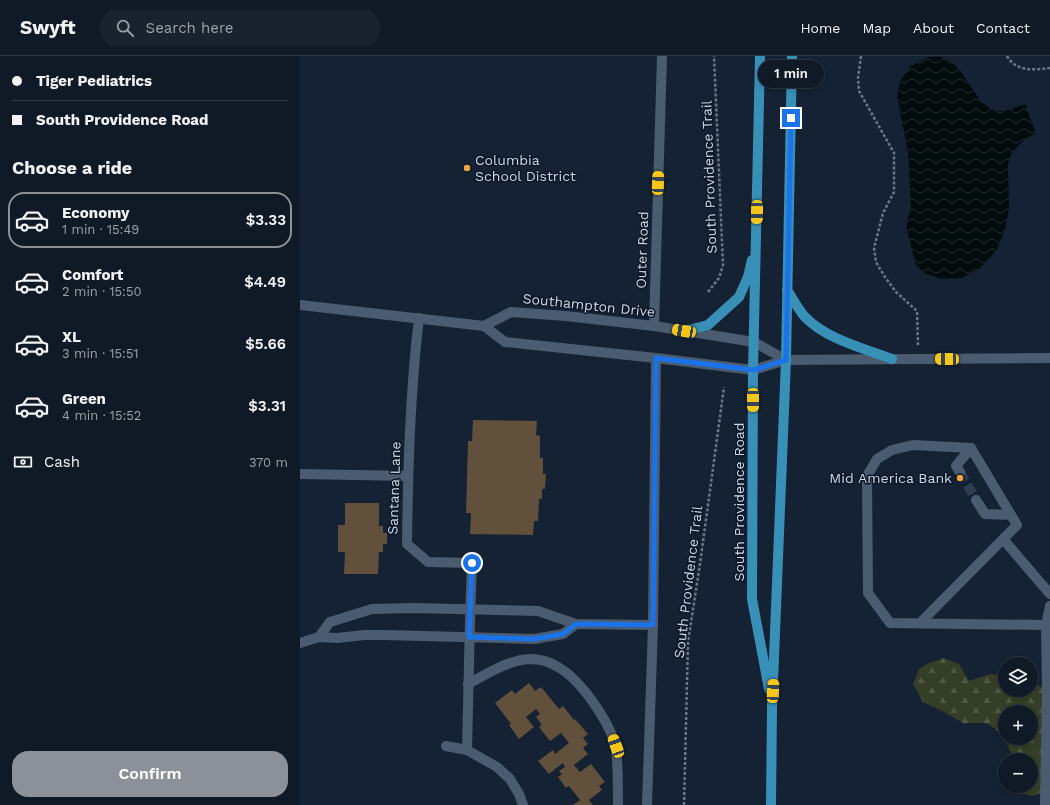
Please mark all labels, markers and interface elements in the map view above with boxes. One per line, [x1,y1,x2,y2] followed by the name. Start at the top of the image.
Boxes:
[100,10,380,46] search box
[20,16,76,39] text: Swyft
[114,17,136,39] icon: search
[146,19,234,37] text: Search here
[800,20,840,36] text: Home
[862,20,891,36] text: Map
[913,20,954,36] text: About
[976,20,1030,36] text: Contact
[758,60,824,88] callout: 1 min
[774,66,808,81] text: 1 min
[36,72,152,90] text: Tiger Pediatrics
[698,99,720,254] street label: South Providence Trail
[782,109,800,127] route end
[36,111,208,129] text: South Providence Road
[475,152,576,184] place label: Columbia School District
[12,157,132,178] text: Choose a ride
[462,163,472,173] marker: Columbia School District
[652,171,664,195] car
[751,200,763,224] car
[14,202,50,238] icon: car
[62,204,129,222] text: Economy
[246,211,286,229] text: $3.33
[633,211,651,289] street label: Outer Road
[62,222,139,237] text: 1 min · 15:49
[14,264,50,300] icon: car
[62,266,123,284] text: Comfort
[244,273,286,291] text: $4.49
[62,284,142,299] text: 2 min · 15:50
[522,290,656,320] street label: Southampton Drive
[671,323,697,339] car
[14,326,50,362] icon: car
[62,328,81,346] text: XL
[245,335,286,353] text: $5.66
[62,346,139,361] text: 3 min · 15:51
[935,353,959,365] car
[14,388,50,424] icon: car
[747,388,759,412] car
[62,390,106,408] text: Green
[248,397,286,415] text: $3.31
[62,408,141,423] text: 4 min · 15:52
[731,422,747,582] street label: South Providence Road
[384,441,404,535] street label: Santana Lane
[12,451,34,473] icon: cash
[44,453,80,471] text: Cash
[249,455,288,470] text: 370 m
[829,470,952,486] place label: Mid America Bank
[955,473,965,483] marker: Mid America Bank
[671,504,705,659] street label: South Providence Trail
[463,554,481,572] route start
[998,657,1038,793] map controls
[998,657,1038,697] button: layers
[766,679,780,703] car
[998,705,1038,745] button: +
[606,733,626,759] car
[12,751,288,797] button: Confirm
[998,753,1038,793] button: −

